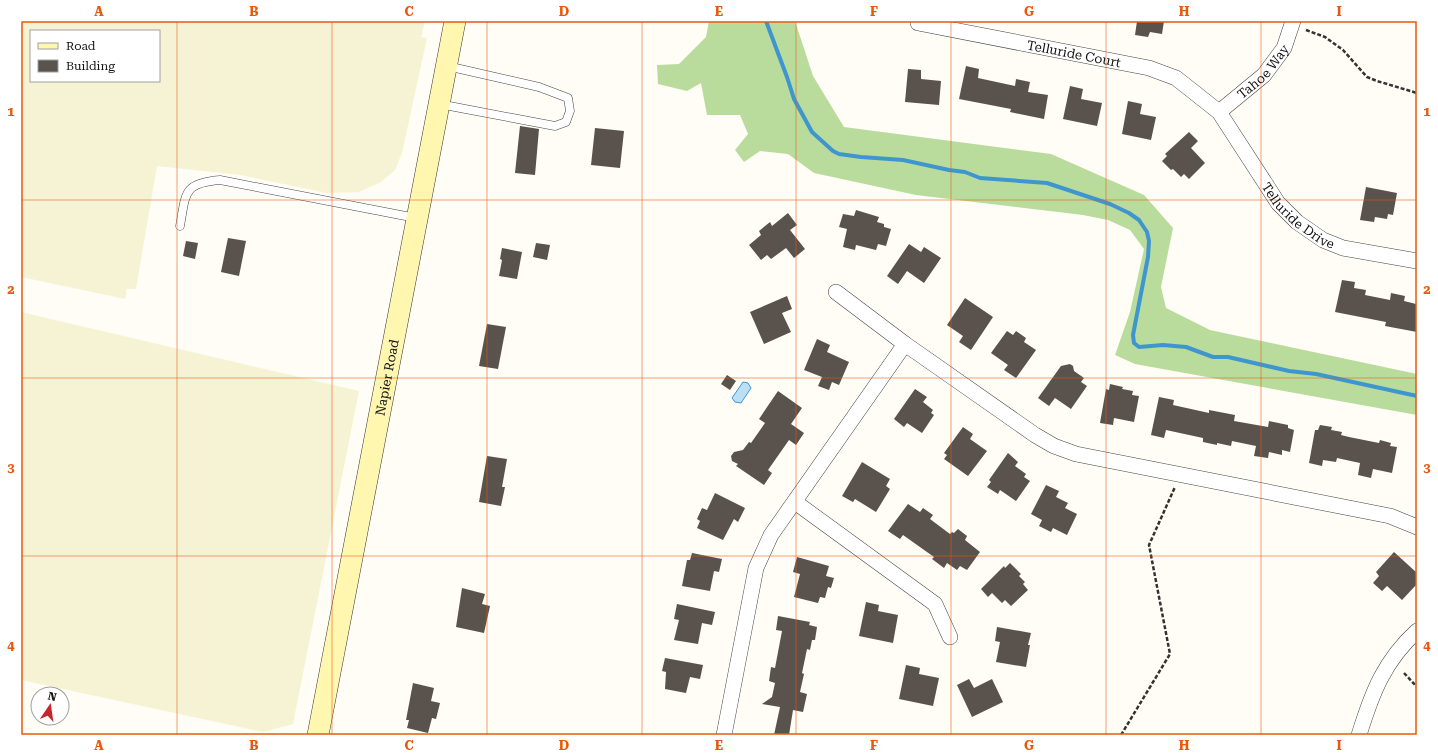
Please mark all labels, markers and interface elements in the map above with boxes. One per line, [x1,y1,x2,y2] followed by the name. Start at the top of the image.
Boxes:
[94,4,104,19] text: A
[249,4,259,19] text: B
[404,4,414,19] text: C
[559,4,569,19] text: D
[715,4,723,19] text: E
[870,4,878,19] text: F
[1024,4,1034,19] text: G
[1179,4,1190,19] text: H
[1336,4,1342,19] text: I
[30,30,160,82] legend
[1026,37,1122,70] street label: Telluride Court
[66,39,96,53] text: Road
[1234,41,1292,102] street label: Tahoe Way
[66,59,115,73] text: Building
[7,104,15,119] text: 1
[1423,104,1431,119] text: 1
[1259,180,1337,251] street label: Telluride Drive
[7,282,15,297] text: 2
[1423,282,1431,297] text: 2
[372,337,401,417] street label: Napier Road
[7,460,15,475] text: 3
[1423,460,1431,475] text: 3
[7,638,15,653] text: 4
[1423,638,1431,653] text: 4
[30,686,70,726] north arrow
[47,689,58,704] text: N
[94,738,104,753] text: A
[249,738,259,753] text: B
[404,738,414,753] text: C
[559,738,569,753] text: D
[715,738,723,753] text: E
[870,738,878,753] text: F
[1024,738,1034,753] text: G
[1179,738,1190,753] text: H
[1336,738,1342,753] text: I

